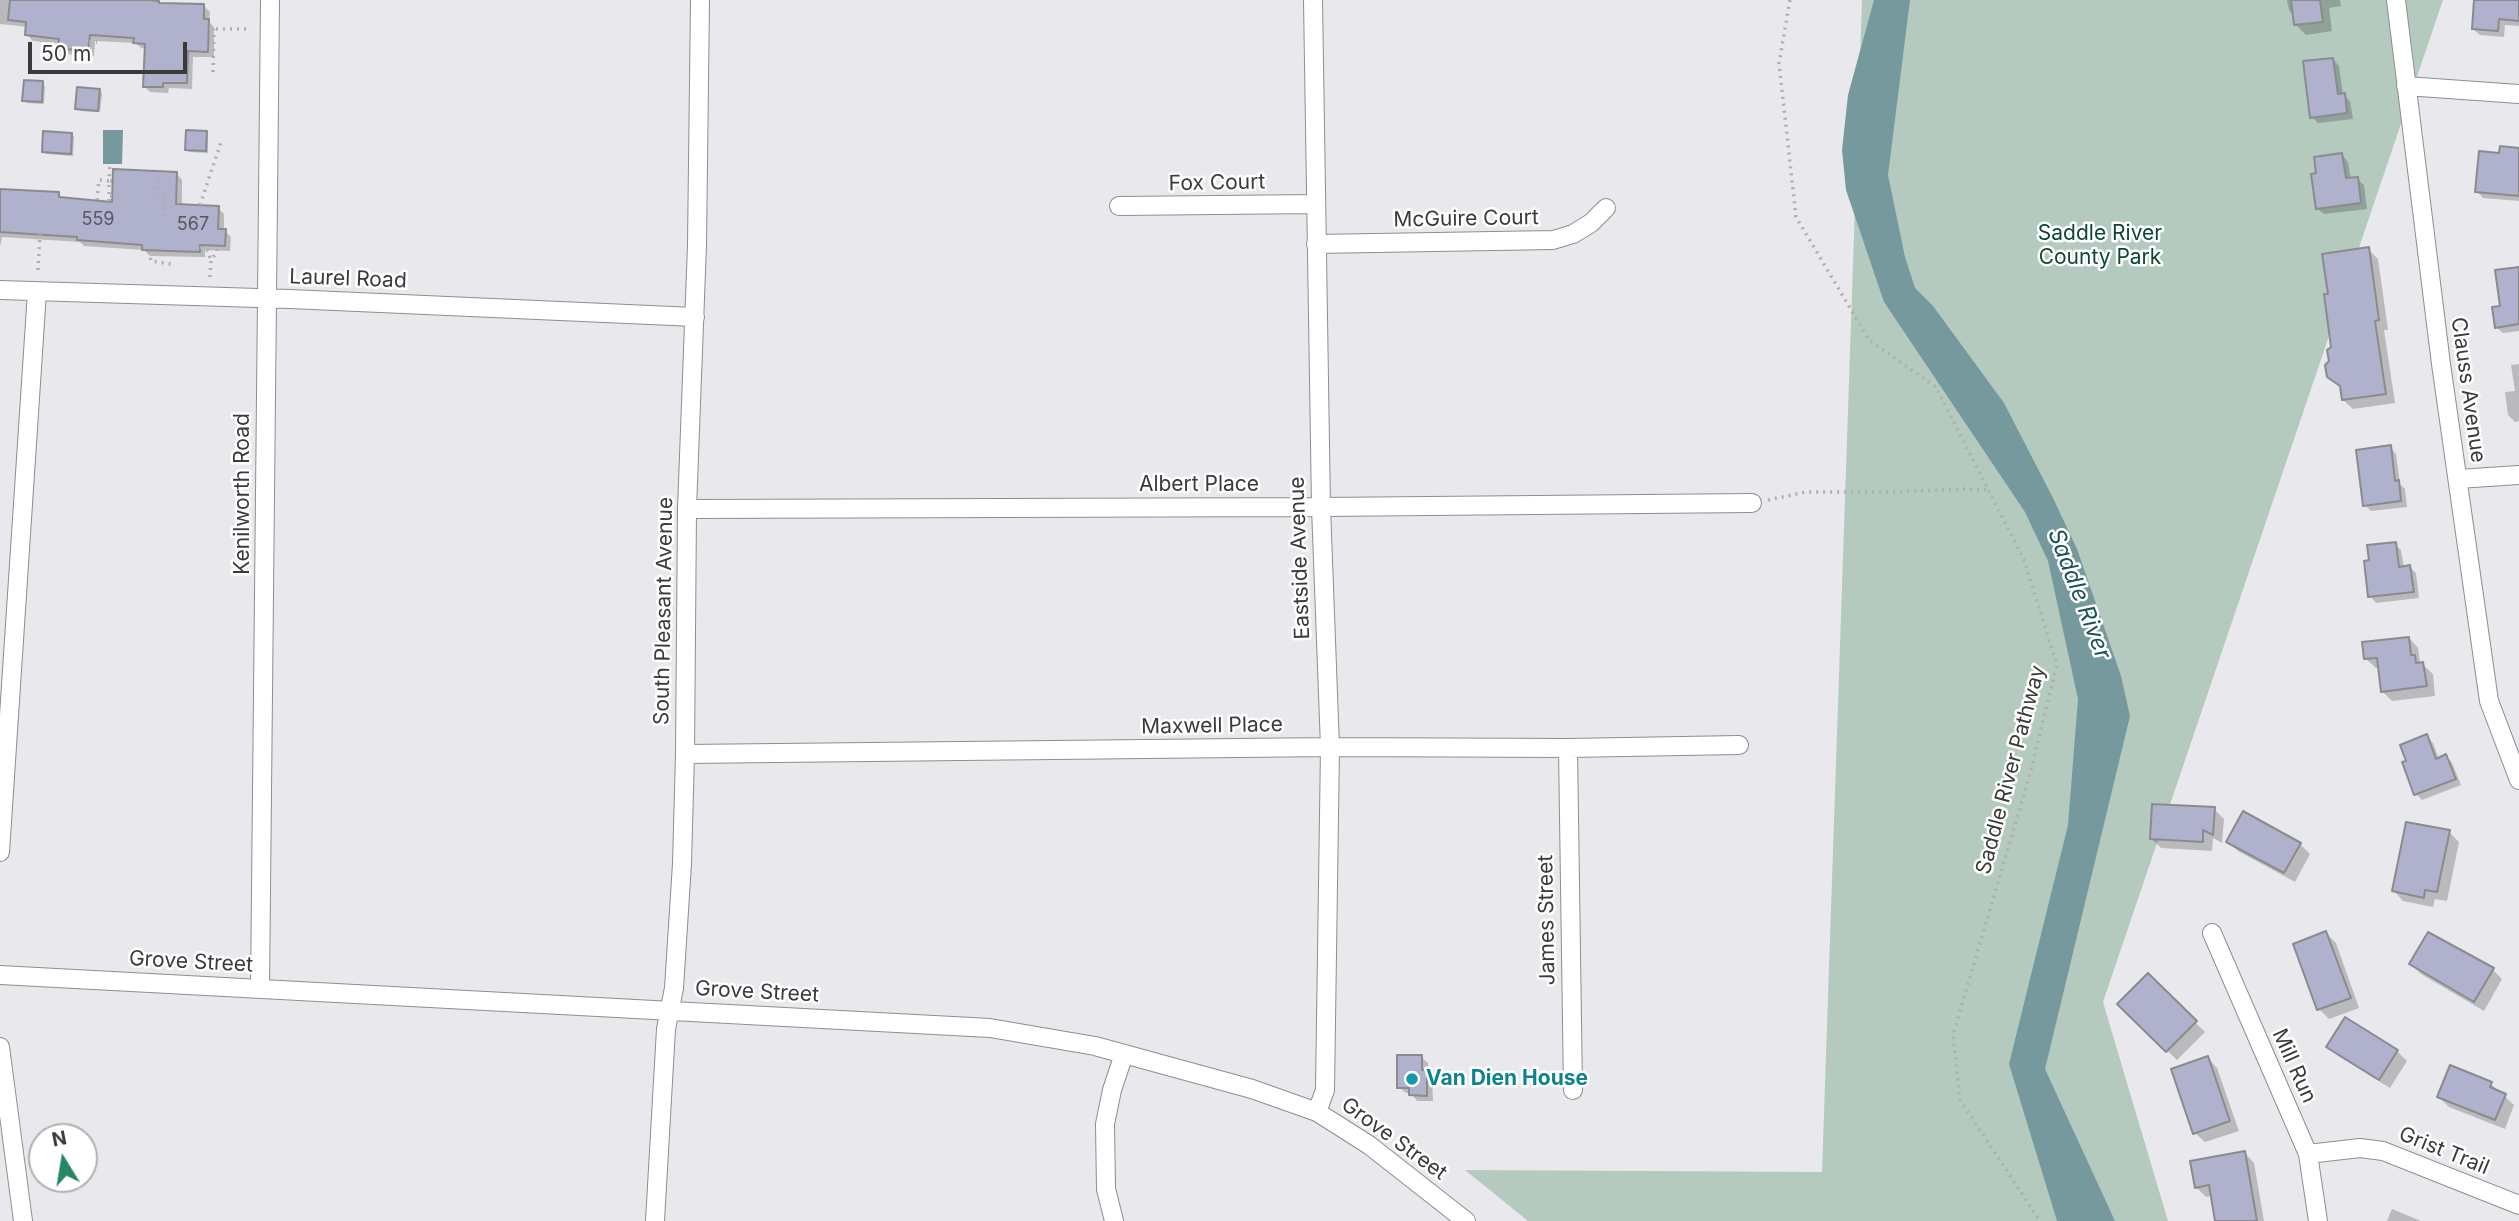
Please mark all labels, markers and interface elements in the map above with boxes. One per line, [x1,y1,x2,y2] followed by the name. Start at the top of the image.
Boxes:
[32,28,191,72] scale bar
[41,41,91,66] text: 50 m
[1169,170,1265,196] street label: Fox Court
[1393,205,1539,233] street label: McGuire Court
[81,209,115,231] house number: 559
[177,214,209,236] house number: 567
[2038,221,2162,271] park label: Saddle River County Park
[289,264,407,294] street label: Laurel Road
[2445,316,2491,464] street label: Clauss Avenue
[230,413,256,575] street label: Kenilworth Road
[1139,472,1259,498] street label: Albert Place
[1285,476,1315,640] street label: Eastside Avenue
[649,497,679,725] street label: South Pleasant Avenue
[2042,525,2116,663] water label: Saddle River
[1971,663,2051,877] street label: Saddle River Pathway
[1141,712,1283,740] street label: Maxwell Place
[1533,854,1561,986] street label: James Street
[128,946,254,978] street label: Grove Street
[694,976,820,1008] street label: Grove Street
[2267,1025,2321,1107] street label: Mill Run
[1426,1066,1588,1092] place label: Van Dien House
[1404,1071,1420,1087] marker: Van Dien House
[1336,1092,1452,1186] street label: Grove Street
[2395,1122,2493,1180] street label: Grist Trail
[28,1123,98,1193] north arrow
[50,1126,69,1152] text: N

